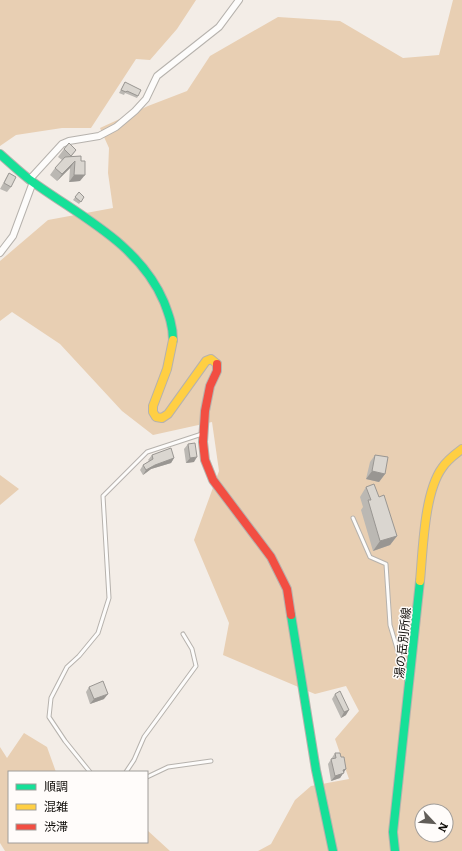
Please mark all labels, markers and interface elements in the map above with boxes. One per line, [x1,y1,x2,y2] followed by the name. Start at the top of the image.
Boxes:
[389,606,415,680] street label: 湯の岳別所線
[8,771,148,843] legend
[44,777,68,795] text: 順調
[44,797,68,815] text: 混雑
[414,803,454,843] north arrow
[44,817,68,835] text: 渋滞
[435,820,453,835] text: N

